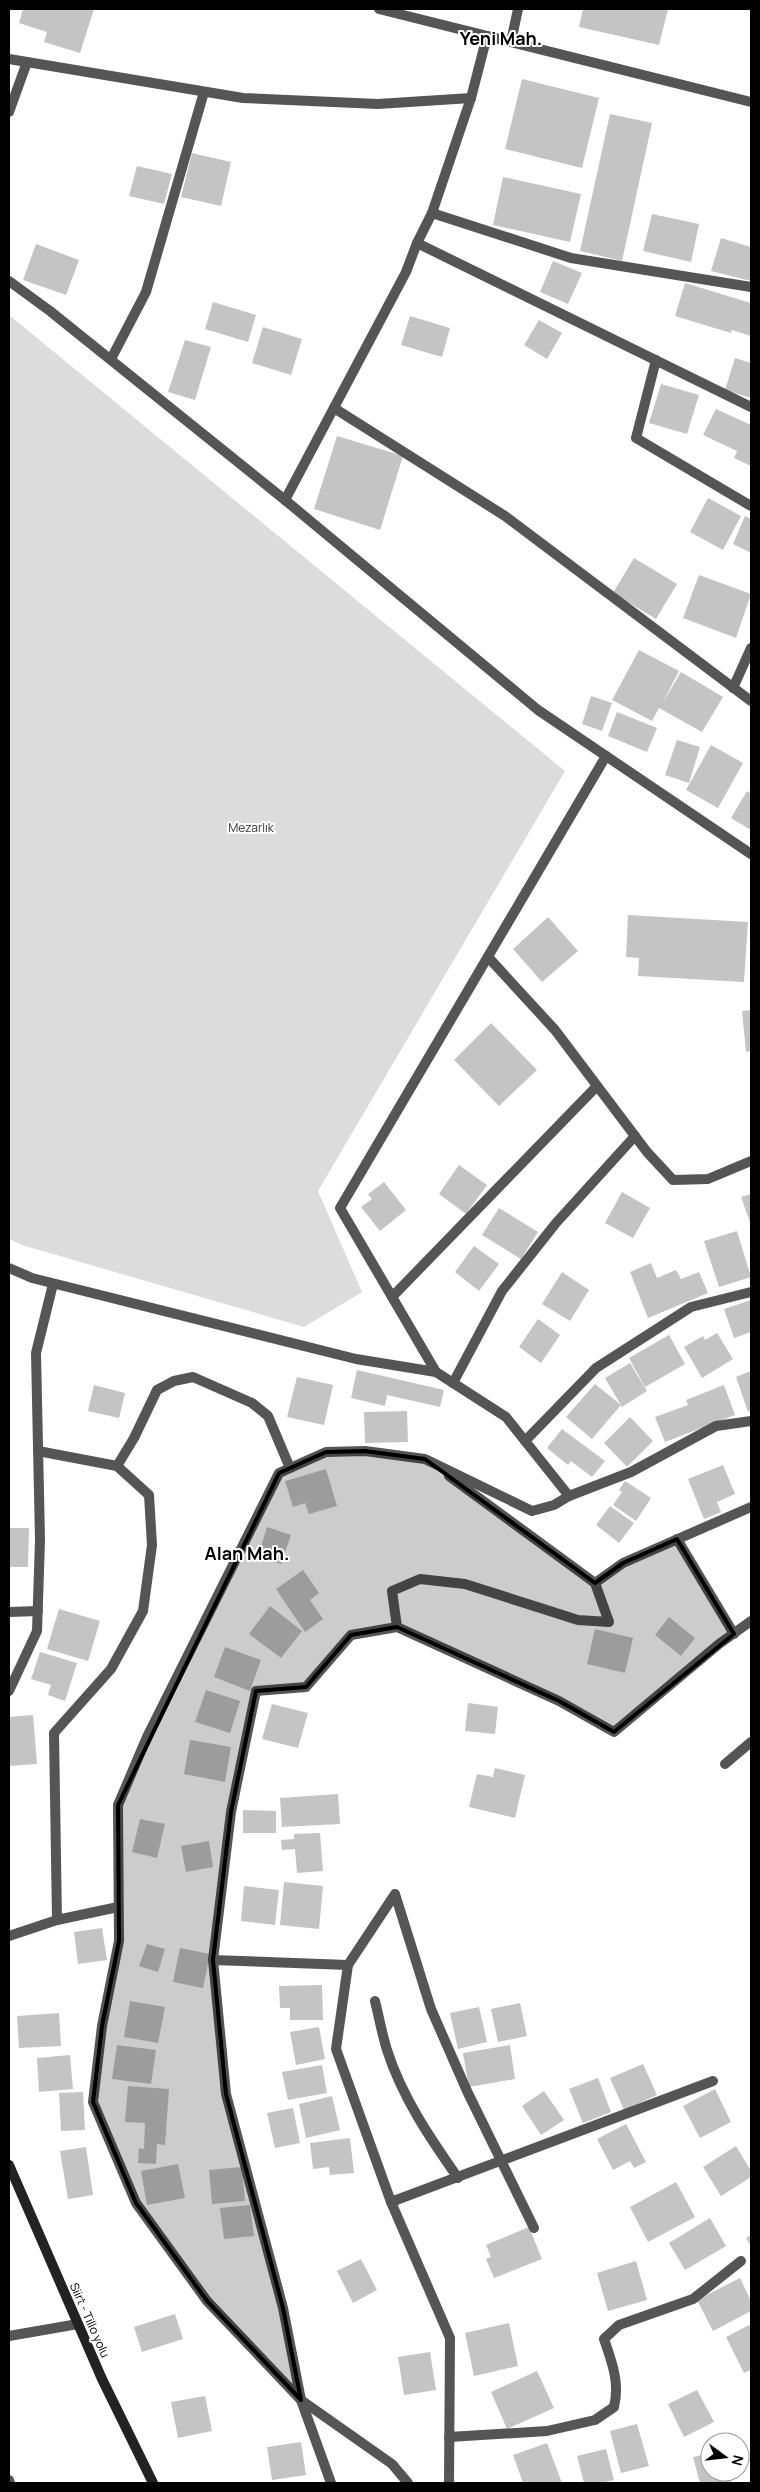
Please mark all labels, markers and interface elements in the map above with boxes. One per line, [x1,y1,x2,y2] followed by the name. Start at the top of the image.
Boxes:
[460,26,542,50] district label: Yeni Mah.
[228,819,275,836] park label: Mezarlık
[205,1541,289,1565] district label: Alan Mah.
[66,2280,114,2360] street label: Siirt - Tillo yolu
[700,2432,750,2482] north arrow
[728,2453,749,2468] text: N

